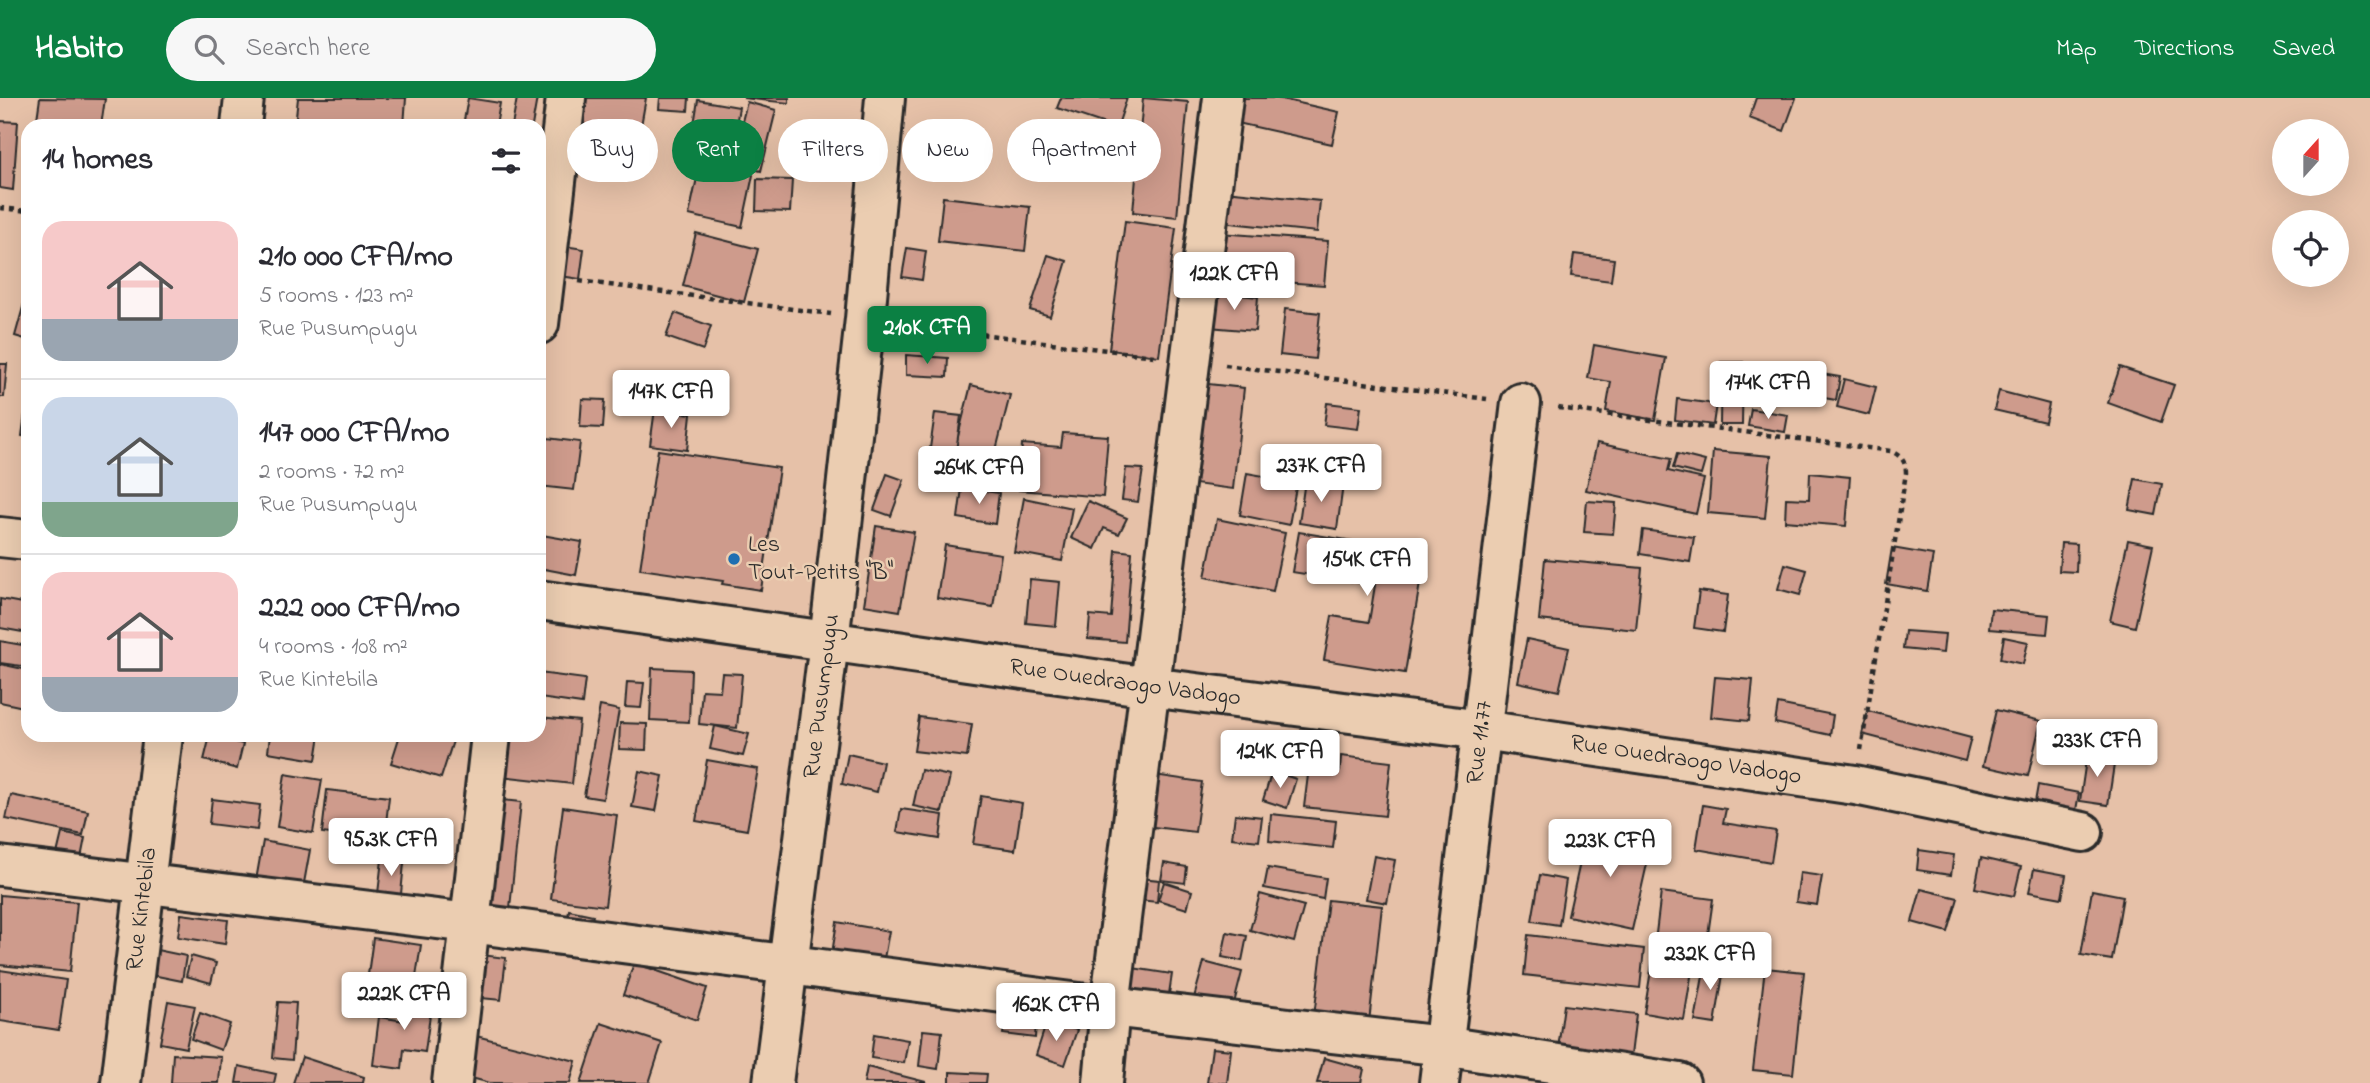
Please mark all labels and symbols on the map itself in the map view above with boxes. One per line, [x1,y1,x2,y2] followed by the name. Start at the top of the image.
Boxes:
[2272,119,2348,196] north arrow
[1162,252,1306,312] pin: 122K CFA
[855,306,999,366] pin: 210K CFA
[1696,362,1840,421] pin: 174K CFA
[599,370,743,430] pin: 147K CFA
[1249,444,1393,504] pin: 237K CFA
[907,446,1051,506] pin: 264K CFA
[748,528,893,591] place label: Les Tout-Petits "B"
[1295,538,1439,598] pin: 154K CFA
[726,551,742,567] marker: Les Tout-Petits "B"
[794,612,850,780] street label: Rue Pusumpugu
[1007,650,1243,716] street label: Rue Ouedraogo Vadogo
[1458,699,1502,786] street label: Rue 11.77
[2025,720,2169,779] pin: 233K CFA
[1568,726,1804,794] street label: Rue Ouedraogo Vadogo
[1208,730,1352,790] pin: 124K CFA
[311,818,471,878] pin: 95.3K CFA
[1538,820,1682,879] pin: 223K CFA
[117,845,167,973] street label: Rue Kintebila
[1638,932,1782,992] pin: 232K CFA
[332,972,476,1032] pin: 222K CFA
[984,984,1128,1043] pin: 162K CFA

